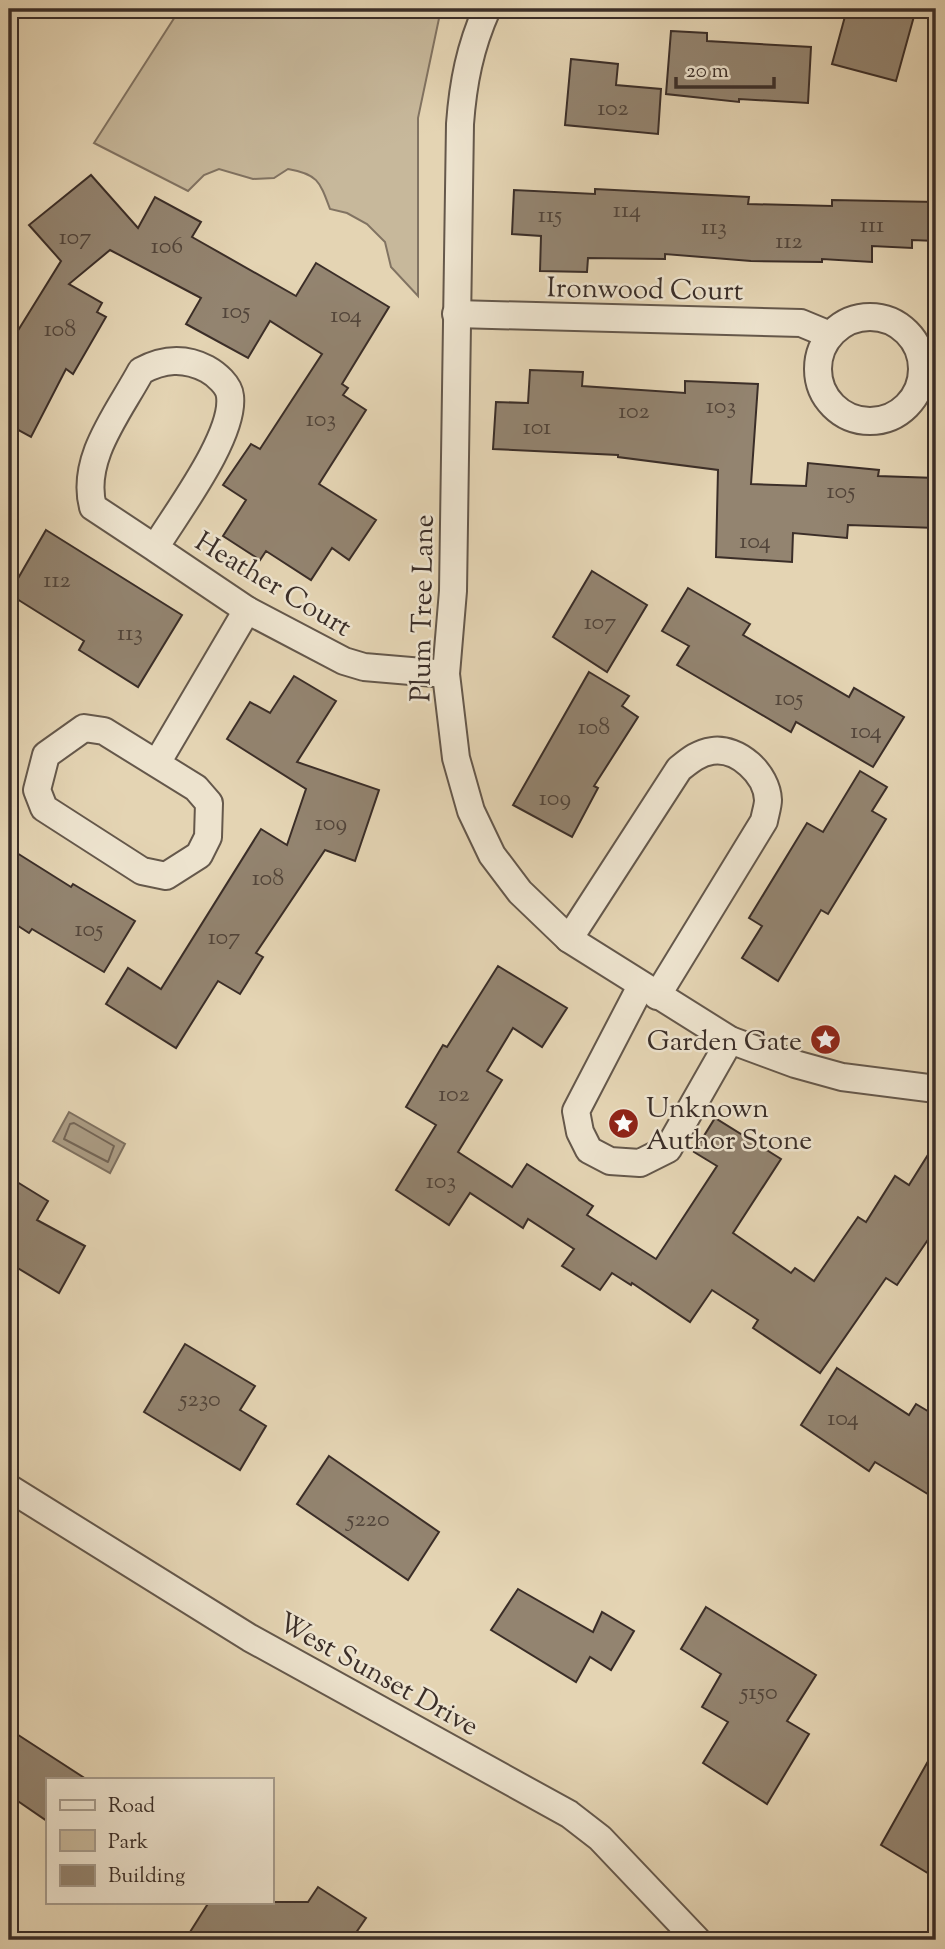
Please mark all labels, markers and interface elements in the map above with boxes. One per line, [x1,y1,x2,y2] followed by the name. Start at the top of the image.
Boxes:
[676,46,774,90] scale bar
[686,57,729,87] text: 20 m
[597,92,629,126] house number: 102
[613,194,641,228] house number: 114
[538,199,562,233] house number: 115
[860,209,884,243] house number: 111
[701,211,727,245] house number: 113
[59,221,91,255] house number: 107
[775,225,803,259] house number: 112
[151,230,183,264] house number: 106
[546,269,744,313] street label: Ironwood Court
[222,295,250,329] house number: 105
[330,299,362,333] house number: 104
[44,313,76,347] house number: 108
[706,390,736,424] house number: 103
[618,395,650,429] house number: 102
[306,403,336,437] house number: 103
[523,411,551,445] house number: 101
[827,475,855,509] house number: 105
[402,514,446,702] street label: Plum Tree Lane
[187,523,359,648] street label: Heather Court
[739,525,771,559] house number: 104
[43,564,71,598] house number: 112
[584,606,616,640] house number: 107
[117,617,143,651] house number: 113
[775,682,803,716] house number: 105
[578,711,610,745] house number: 108
[850,715,882,749] house number: 104
[539,782,571,816] house number: 109
[315,807,347,841] house number: 109
[252,862,284,896] house number: 108
[75,913,103,947] house number: 105
[208,921,240,955] house number: 107
[647,1023,802,1063] place label: Garden Gate
[808,1023,842,1057] place icon: Garden Gate
[438,1078,470,1112] house number: 102
[646,1090,812,1162] place label: Unknown Author Stone
[606,1106,640,1140] place icon: Unknown Author Stone
[426,1165,456,1199] house number: 103
[177,1383,221,1417] house number: 5230
[827,1402,859,1436] house number: 104
[344,1503,390,1537] house number: 5220
[270,1604,485,1747] street label: West Sunset Drive
[738,1676,778,1710] house number: 5150
[46,1778,273,1904] legend
[108,1792,155,1822] text: Road
[108,1828,149,1858] text: Park
[108,1862,185,1892] text: Building

